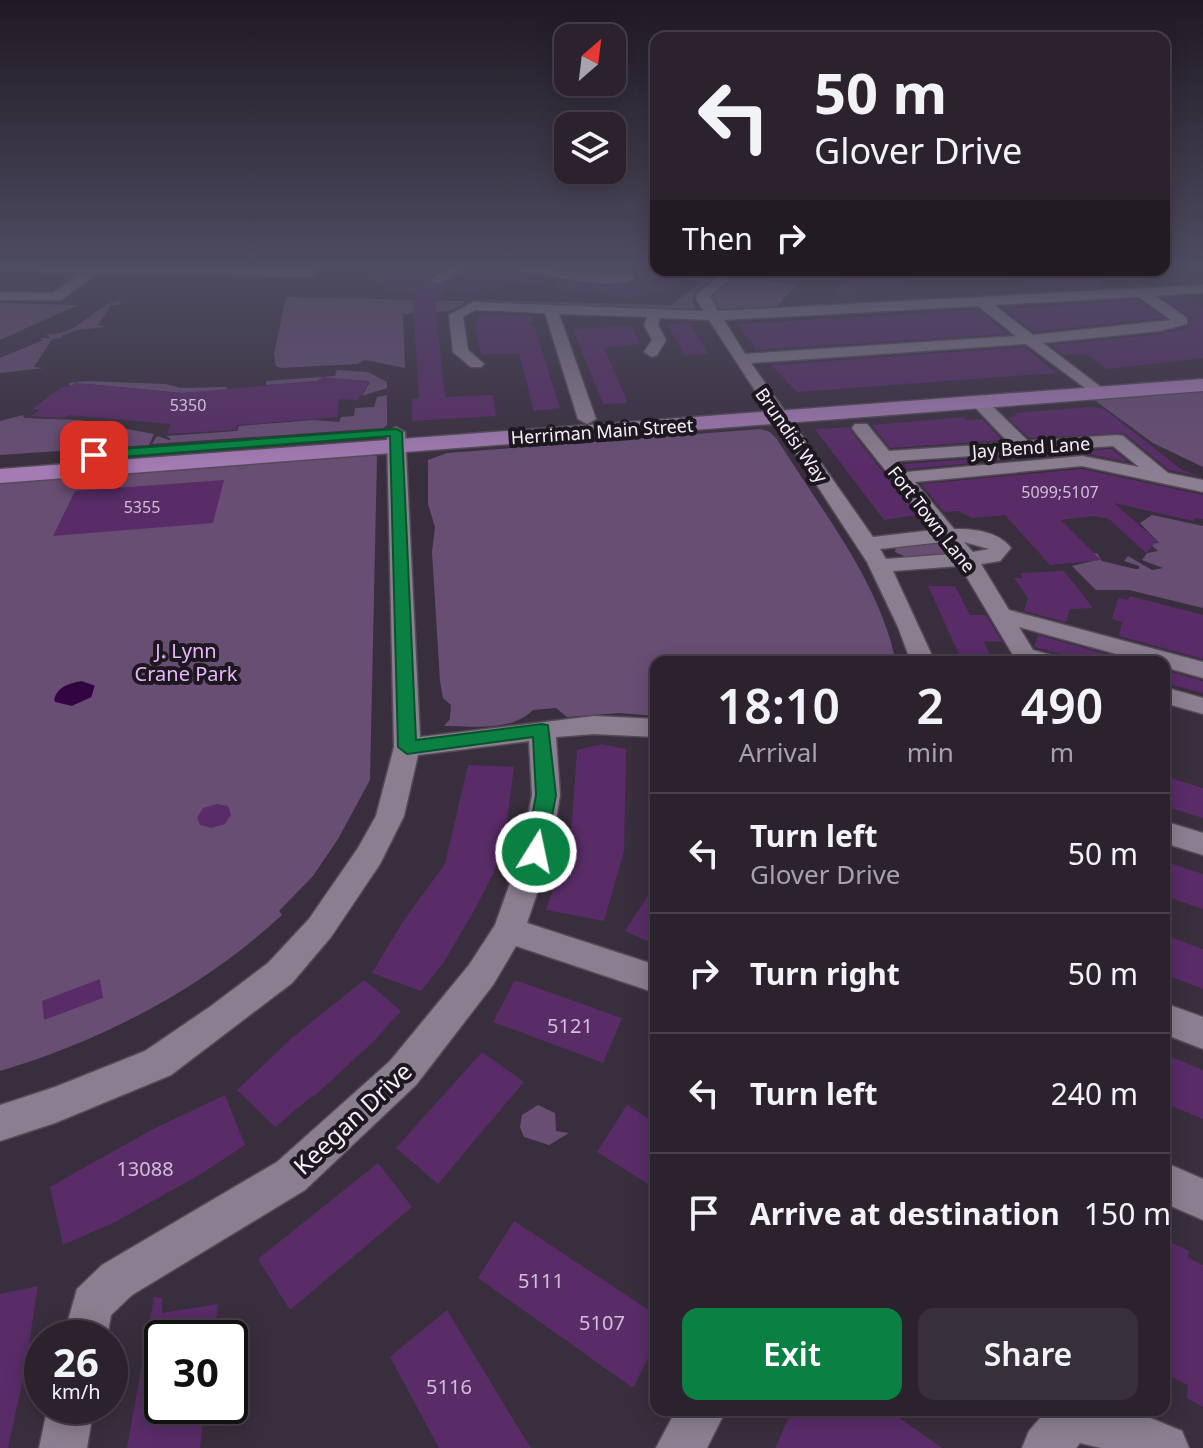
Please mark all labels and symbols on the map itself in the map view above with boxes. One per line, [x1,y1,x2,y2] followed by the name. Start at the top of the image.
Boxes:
[554,24,626,96] north arrow
[750,383,834,488] street label: Brundisi Way
[170,394,206,416] house number: 5350
[510,413,695,449] street label: Herriman Main Street
[60,421,128,489] pin
[969,431,1091,463] street label: Jay Bend Lane
[883,461,981,577] street label: Fort Town Lane
[1021,481,1099,503] house number: 5099;5107
[124,496,160,518] house number: 5355
[135,637,238,687] park label: J. Lynn Crane Park
[494,810,578,894] position arrow
[547,1012,593,1039] house number: 5121
[286,1055,418,1181] street label: Keegan Drive
[116,1155,174,1182] house number: 13088
[518,1267,564,1294] house number: 5111
[579,1309,625,1336] house number: 5107
[144,1320,248,1424] speed limit sign: 30
[426,1373,472,1400] house number: 5116

